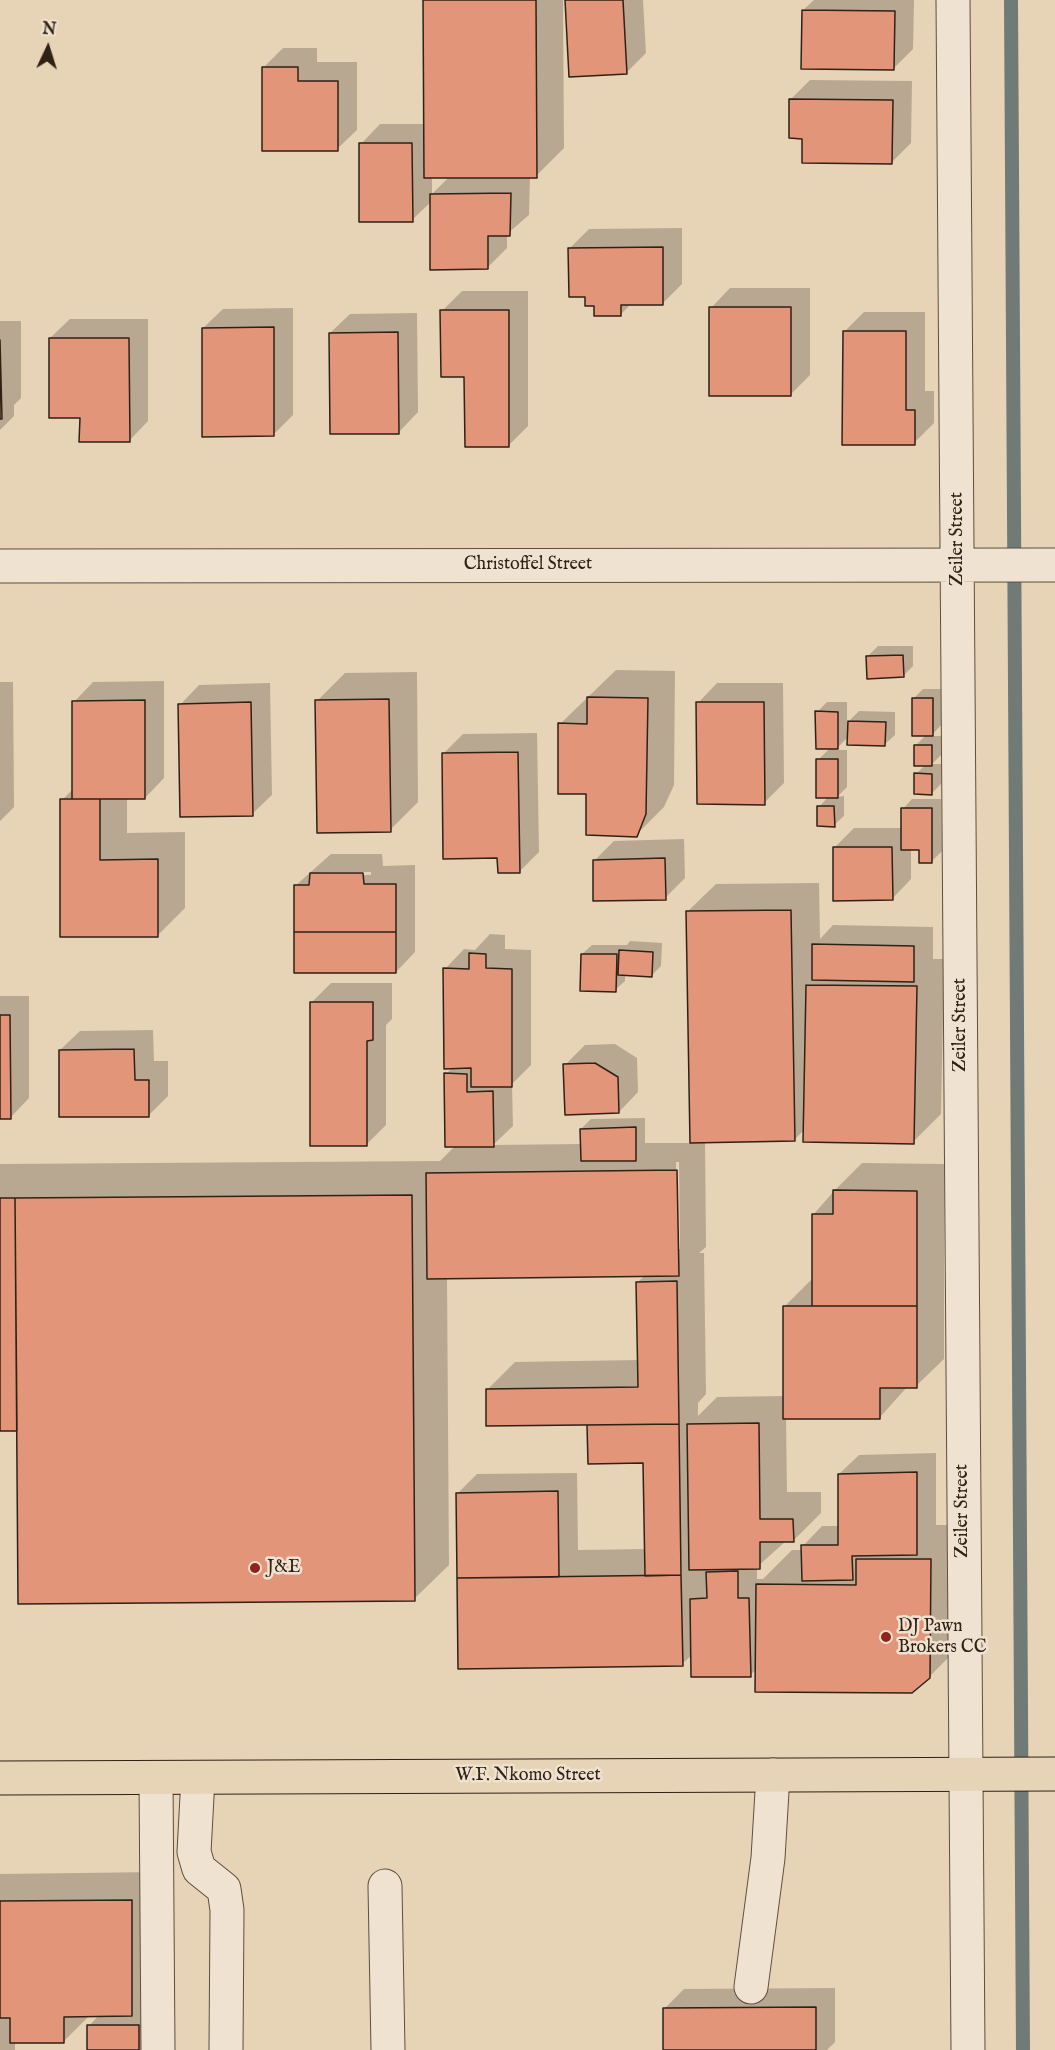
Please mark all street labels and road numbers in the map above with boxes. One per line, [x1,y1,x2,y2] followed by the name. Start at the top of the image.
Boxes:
[947,492,969,586] street label: Zeiler Street
[464,554,592,576] street label: Christoffel Street
[950,978,972,1072] street label: Zeiler Street
[952,1464,974,1558] street label: Zeiler Street
[455,1765,601,1787] street label: W.F. Nkomo Street

